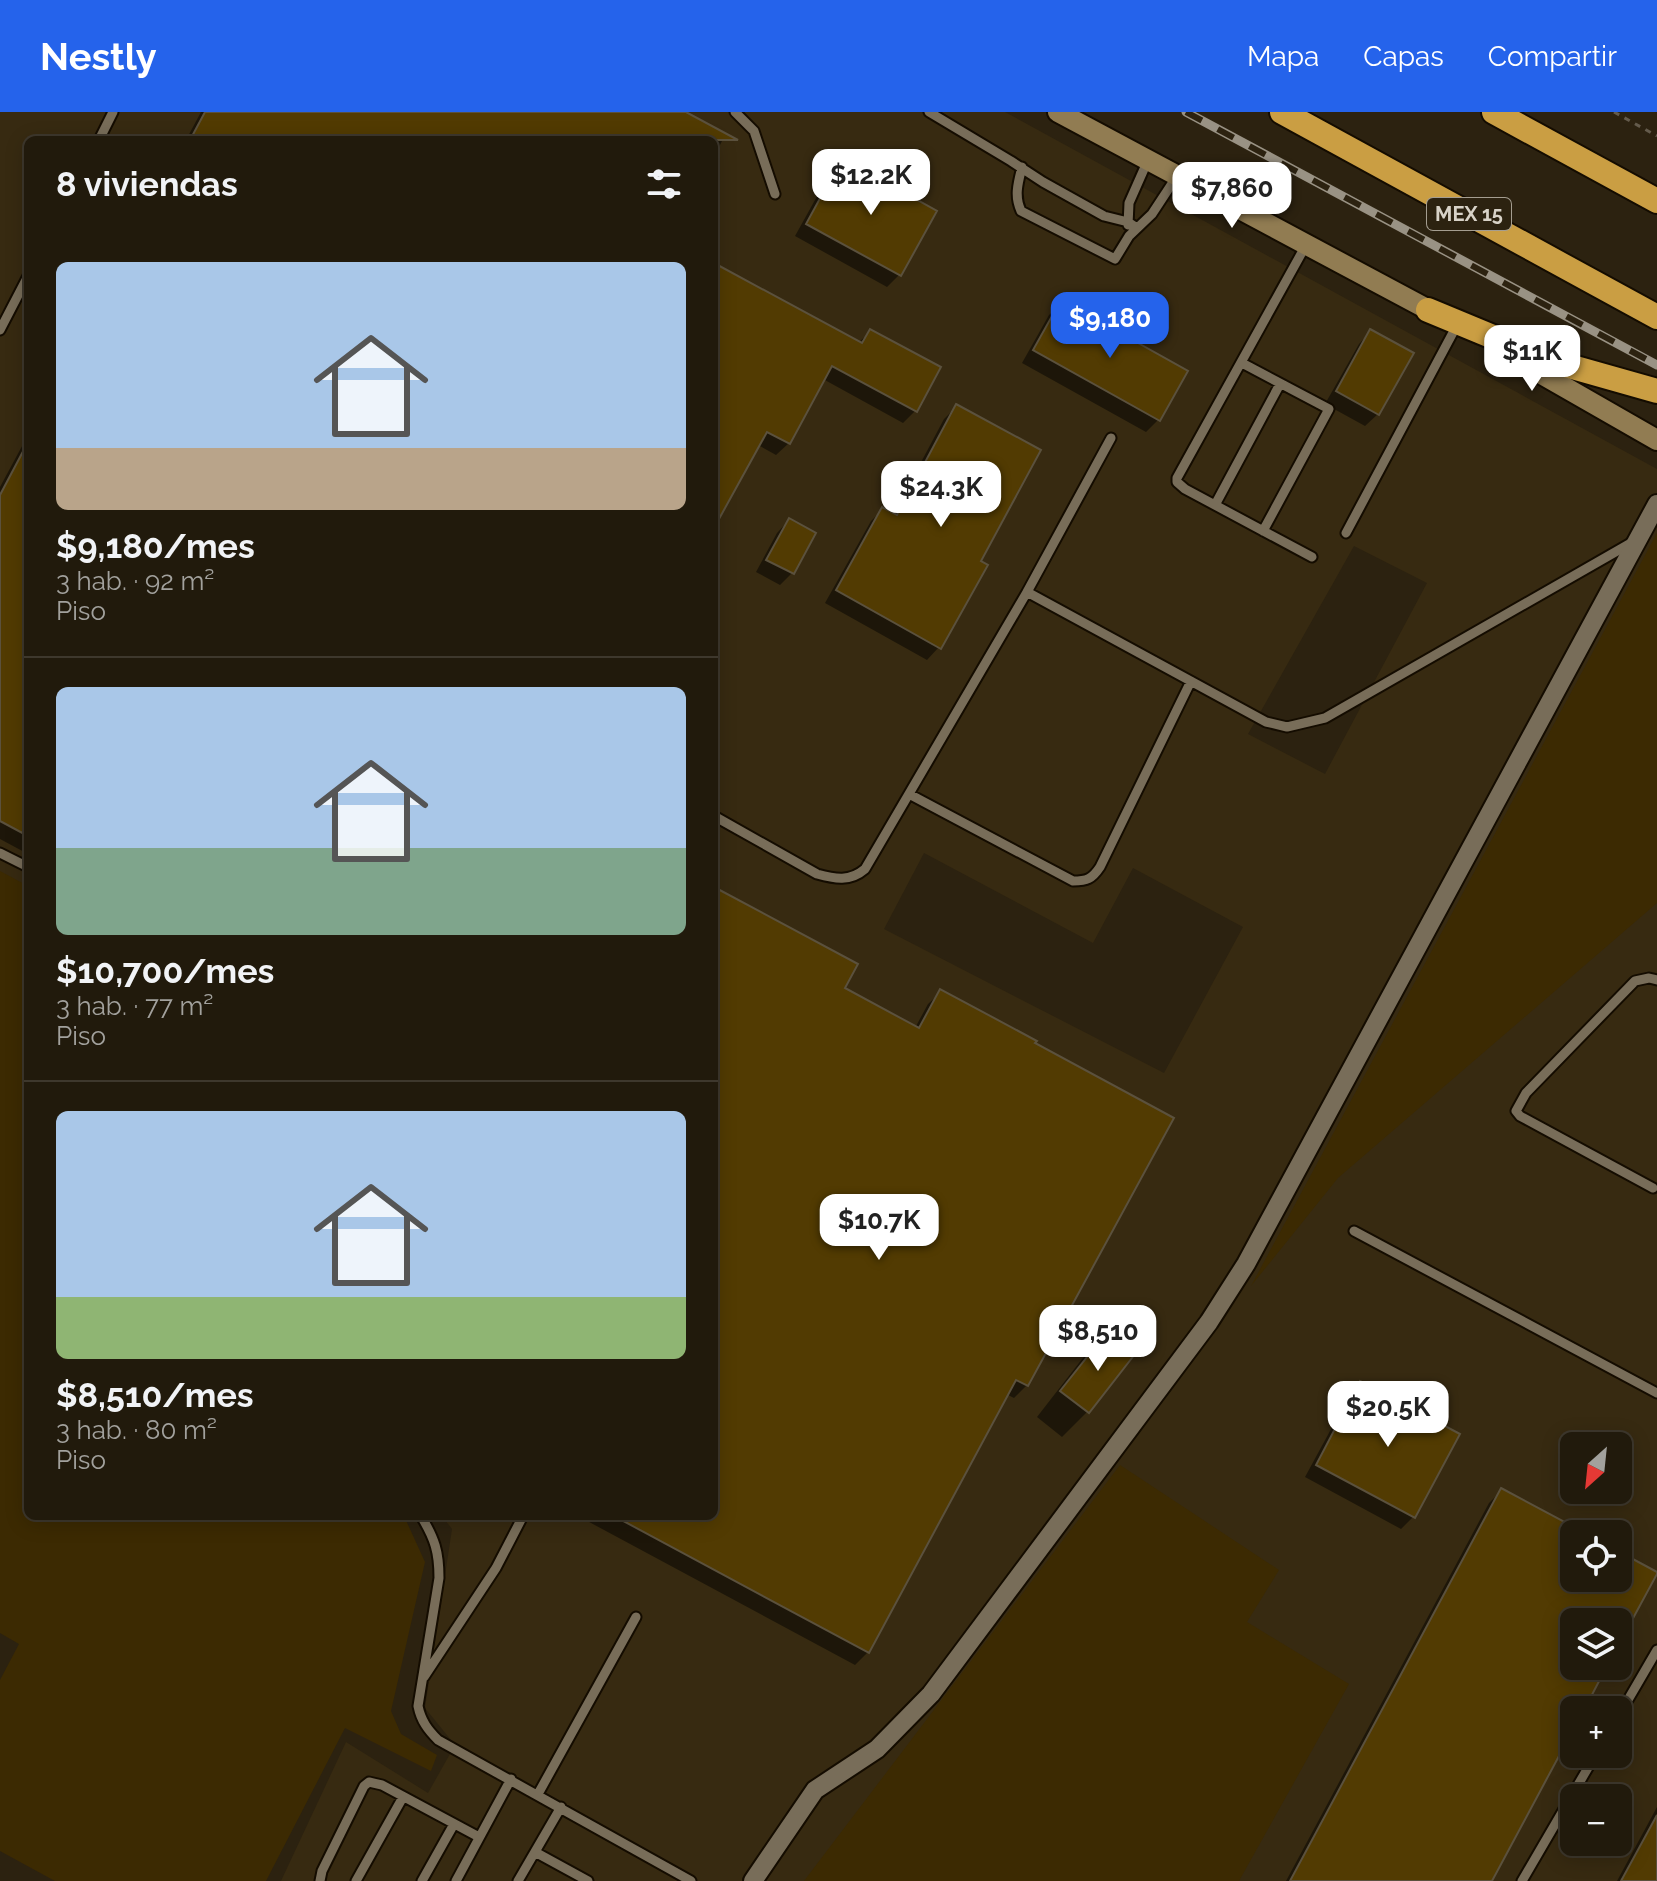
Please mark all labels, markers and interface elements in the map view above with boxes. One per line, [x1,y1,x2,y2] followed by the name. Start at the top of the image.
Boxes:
[40,34,157,79] text: Nestly
[1247,40,1319,73] text: Mapa
[1363,40,1444,73] text: Capas
[1488,40,1617,73] text: Compartir
[806,149,936,217] pin: $12.2K
[830,160,912,190] text: $12.2K
[642,162,686,206] icon: filters
[1167,162,1297,230] pin: $7,860
[56,164,238,204] text: 8 viviendas
[1190,173,1274,203] text: $7,860
[1427,198,1511,230] road number: MEX 15
[1045,292,1175,360] pin: $9,180
[1069,303,1151,333] text: $9,180
[299,314,443,458] icon: home
[1485,325,1579,393] pin: $11K
[1502,336,1562,366] text: $11K
[876,461,1006,529] pin: $24.3K
[899,472,983,502] text: $24.3K
[56,526,255,566] text: $9,180/mes
[56,566,214,596] text: 3 hab. · 92 m²
[56,596,106,626] text: Piso
[299,739,443,883] icon: home
[56,951,274,991] text: $10,700/mes
[56,991,213,1021] text: 3 hab. · 77 m²
[56,1021,106,1051] text: Piso
[299,1163,443,1307] icon: home
[814,1194,944,1262] pin: $10.7K
[838,1205,920,1235] text: $10.7K
[1033,1305,1163,1373] pin: $8,510
[1057,1316,1139,1346] text: $8,510
[56,1375,254,1415] text: $8,510/mes
[1323,1381,1453,1449] pin: $20.5K
[1346,1392,1430,1422] text: $20.5K
[56,1415,217,1445] text: 3 hab. · 80 m²
[1560,1432,1632,1504] north arrow
[1560,1432,1632,1856] map controls
[56,1445,106,1475] text: Piso
[1560,1520,1632,1592] button: locate
[1560,1608,1632,1680] button: layers
[1560,1696,1632,1768] button: +
[1560,1784,1632,1856] button: −

